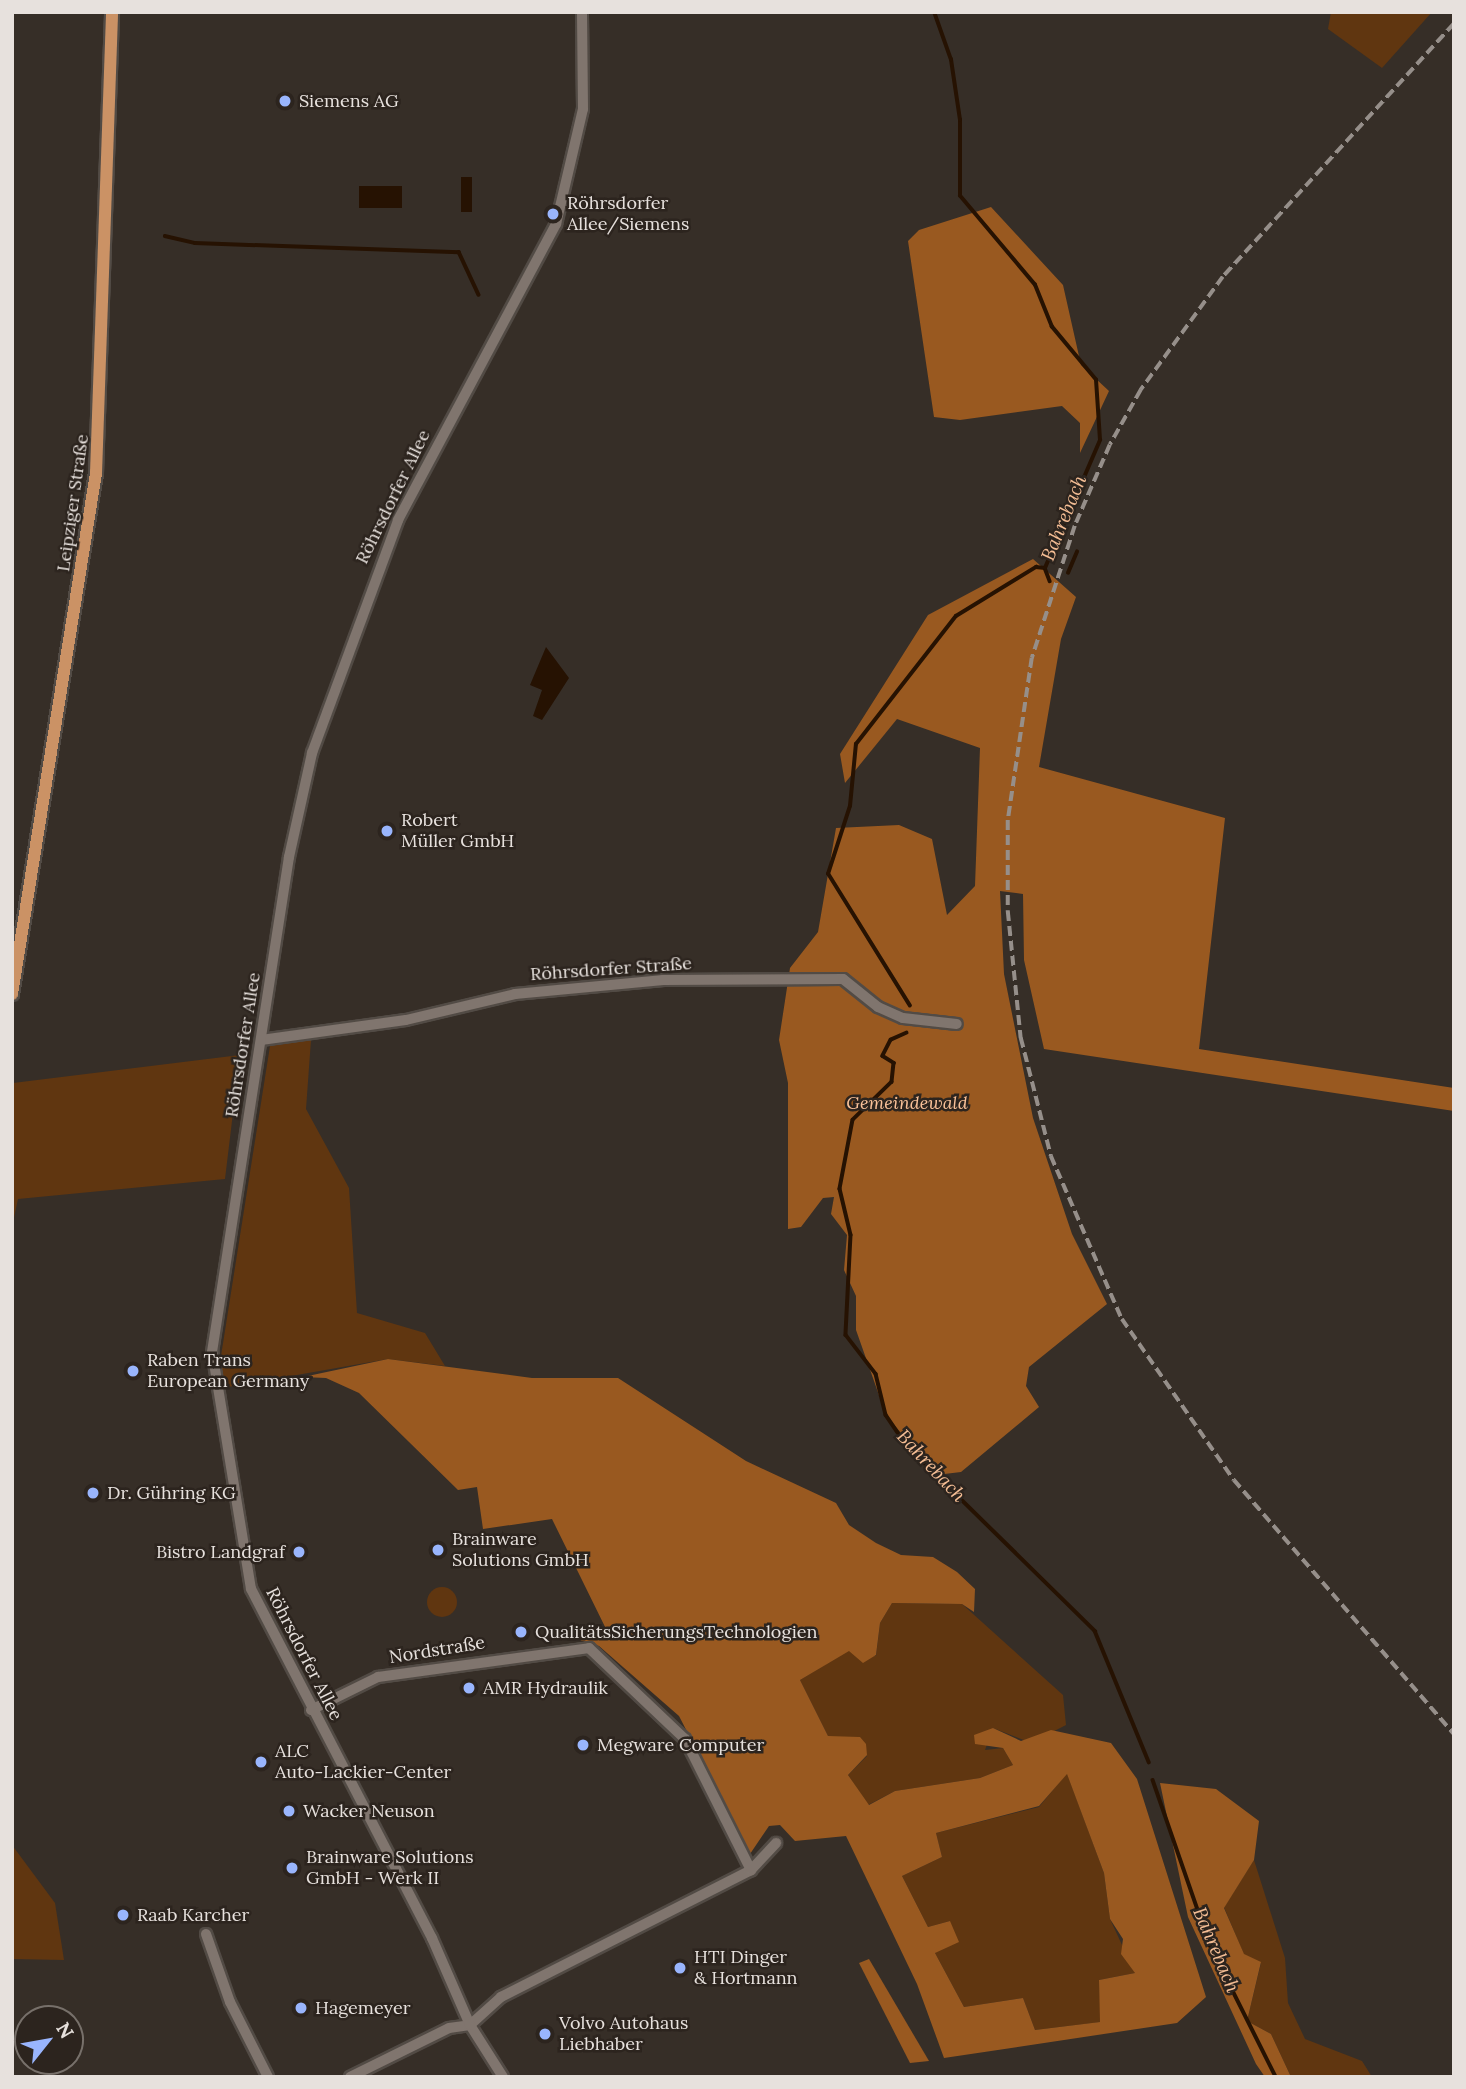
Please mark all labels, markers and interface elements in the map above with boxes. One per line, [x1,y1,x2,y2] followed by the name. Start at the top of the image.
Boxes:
[299,90,399,112] place label: Siemens AG
[277,93,293,109] marker: Siemens AG
[567,193,689,235] place label: Röhrsdorfer Allee/Siemens
[545,206,561,222] marker: Röhrsdorfer Allee/Siemens
[351,426,435,568] street label: Röhrsdorfer Allee
[53,433,93,573] street label: Leipziger Straße
[1036,472,1092,564] water label: Bahrebach
[401,810,514,852] place label: Robert Müller GmbH
[379,823,395,839] marker: Robert Müller GmbH
[529,953,693,985] street label: Röhrsdorfer Straße
[221,971,265,1119] street label: Röhrsdorfer Allee
[846,1092,968,1114] park label: Gemeindewald
[147,1350,309,1392] place label: Raben Trans European Germany
[125,1363,141,1379] marker: Raben Trans European Germany
[892,1425,970,1507] water label: Bahrebach
[107,1482,236,1504] place label: Dr. Gühring KG
[85,1485,101,1501] marker: Dr. Gühring KG
[452,1529,589,1572] place label: Brainware Solutions GmbH
[156,1541,285,1563] place label: Bistro Landgraf
[430,1542,446,1558] marker: Brainware Solutions GmbH
[291,1544,307,1560] marker: Bistro Landgraf
[261,1584,347,1724] street label: Röhrsdorfer Allee
[535,1621,818,1643] place label: QualitätsSicherungsTechnologien
[513,1624,529,1640] marker: QualitätsSicherungsTechnologien
[388,1632,486,1668] street label: Nordstraße
[483,1677,608,1699] place label: AMR Hydraulik
[461,1680,477,1696] marker: AMR Hydraulik
[597,1734,764,1756] place label: Megware Computer
[575,1737,591,1753] marker: Megware Computer
[275,1741,451,1784] place label: ALC Auto-Lackier-Center
[253,1754,269,1770] marker: ALC Auto-Lackier-Center
[303,1800,435,1822] place label: Wacker Neuson
[281,1803,297,1819] marker: Wacker Neuson
[306,1847,474,1890] place label: Brainware Solutions GmbH - Werk II
[284,1860,300,1876] marker: Brainware Solutions GmbH - Werk II
[137,1904,249,1926] place label: Raab Karcher
[1188,1904,1244,1996] water label: Bahrebach
[115,1907,131,1923] marker: Raab Karcher
[694,1947,798,1990] place label: HTI Dinger & Hortmann
[672,1960,688,1976] marker: HTI Dinger & Hortmann
[315,1997,410,2019] place label: Hagemeyer
[293,2000,309,2016] marker: Hagemeyer
[14,2005,84,2075] north arrow
[559,2013,688,2056] place label: Volvo Autohaus Liebhaber
[51,2018,79,2043] text: N
[537,2026,553,2042] marker: Volvo Autohaus Liebhaber

